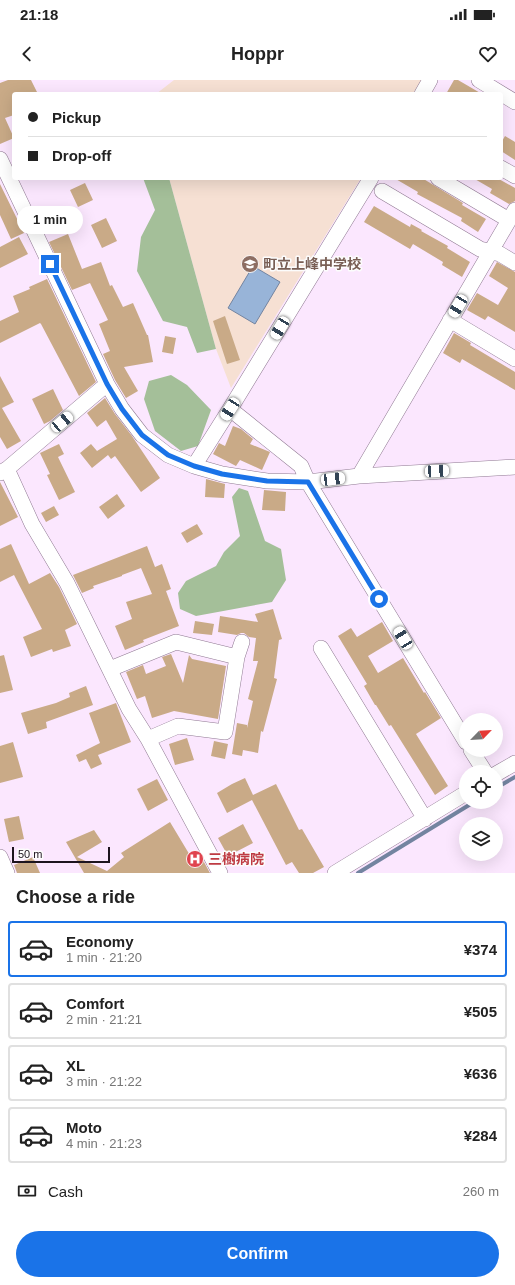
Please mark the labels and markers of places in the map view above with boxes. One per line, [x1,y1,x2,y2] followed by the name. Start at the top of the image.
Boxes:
[240,254,260,274] school or university icon: 町立上峰中学校
[263,256,361,272] place label: 町立上峰中学校
[185,849,205,869] hospital icon: 三樹病院
[208,851,264,867] place label: 三樹病院

